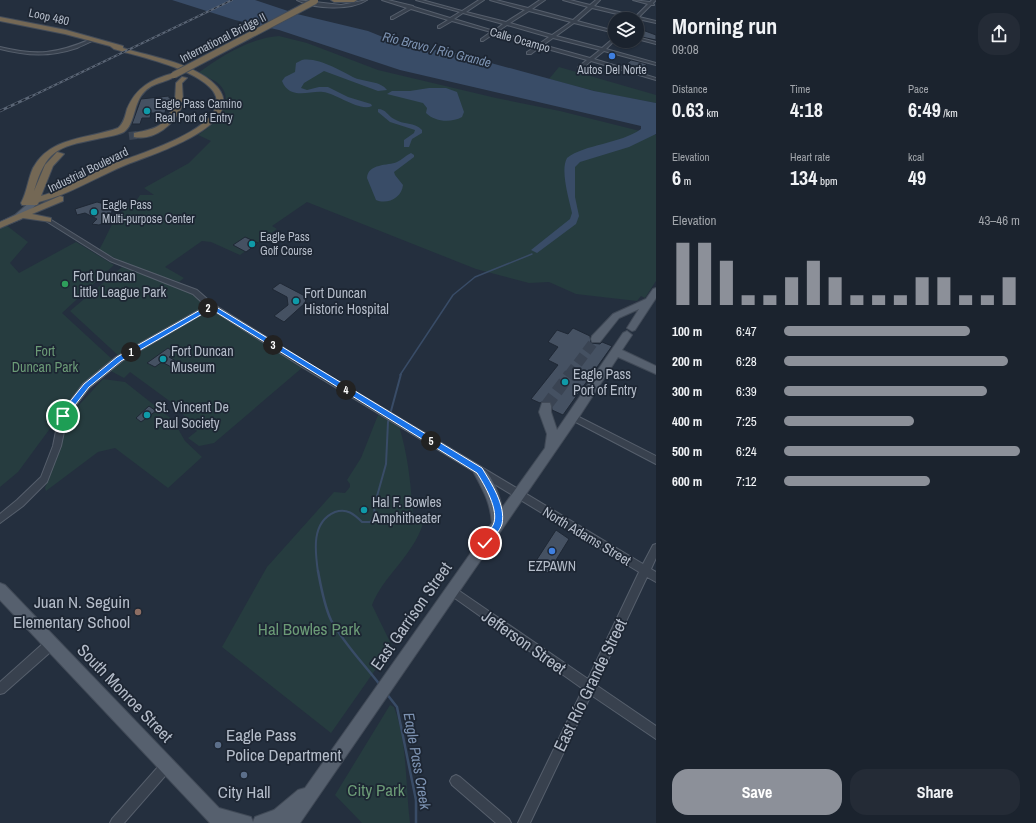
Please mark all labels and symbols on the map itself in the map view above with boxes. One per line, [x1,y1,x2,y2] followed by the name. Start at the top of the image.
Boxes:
[27,5,71,29] street label: Loop 480
[177,9,269,67] street label: International Bridge II
[488,24,552,56] street label: Calle Ocampo
[381,28,493,71] water label: Río Bravo / Rio Grande
[607,51,617,61] marker: Autos Del Norte
[576,62,647,78] place label: Autos Del Norte
[155,96,242,126] place label: Eagle Pass Camino Real Port of Entry
[142,106,152,116] marker: Eagle Pass Camino Real Port of Entry
[45,144,131,196] street label: Industrial Boulevard
[102,197,195,227] place label: Eagle Pass Multi-purpose Center
[89,207,99,217] marker: Eagle Pass Multi-purpose Center
[260,229,313,259] place label: Eagle Pass Golf Course
[247,239,257,249] marker: Eagle Pass Golf Course
[73,267,166,301] place label: Fort Duncan Little League Park
[60,279,70,289] marker: Fort Duncan Little League Park
[304,284,389,318] place label: Fort Duncan Historic Hospital
[291,296,301,306] marker: Fort Duncan Historic Hospital
[198,298,218,318] pin: 2
[263,335,283,355] pin: 3
[12,342,78,376] park label: Fort Duncan Park
[121,342,141,362] pin: 1
[171,342,234,376] place label: Fort Duncan Museum
[158,354,168,364] marker: Fort Duncan Museum
[573,365,637,399] place label: Eagle Pass Port of Entry
[560,377,570,387] marker: Eagle Pass Port of Entry
[336,380,356,400] pin: 4
[155,398,229,432] place label: St. Vincent De Paul Society
[46,399,80,433] pin
[142,410,152,420] marker: St. Vincent De Paul Society
[421,431,441,451] pin: 5
[371,493,442,527] place label: Hal F. Bowles Amphitheater
[539,502,635,570] street label: North Adams Street
[359,505,369,515] marker: Hal F. Bowles Amphitheater
[468,526,502,560] pin
[547,546,557,556] marker: EZPAWN
[365,557,457,674] street label: East Garrison Street
[528,557,576,575] place label: EZPAWN
[13,590,130,633] place label: Juan N. Seguin Elementary School
[477,604,571,679] street label: Jefferson Street
[133,607,143,617] marker: Juan N. Seguin Elementary School
[547,615,632,755] street label: East Río Grande Street
[258,617,360,640] park label: Hal Bowles Park
[72,638,178,747] street label: South Monroe Street
[399,711,437,812] water label: Eagle Pass Creek
[226,723,342,766] place label: Eagle Pass Police Department
[213,740,223,750] marker: Eagle Pass Police Department
[239,770,249,780] marker: City Hall
[347,778,405,801] park label: City Park
[218,780,270,803] place label: City Hall

